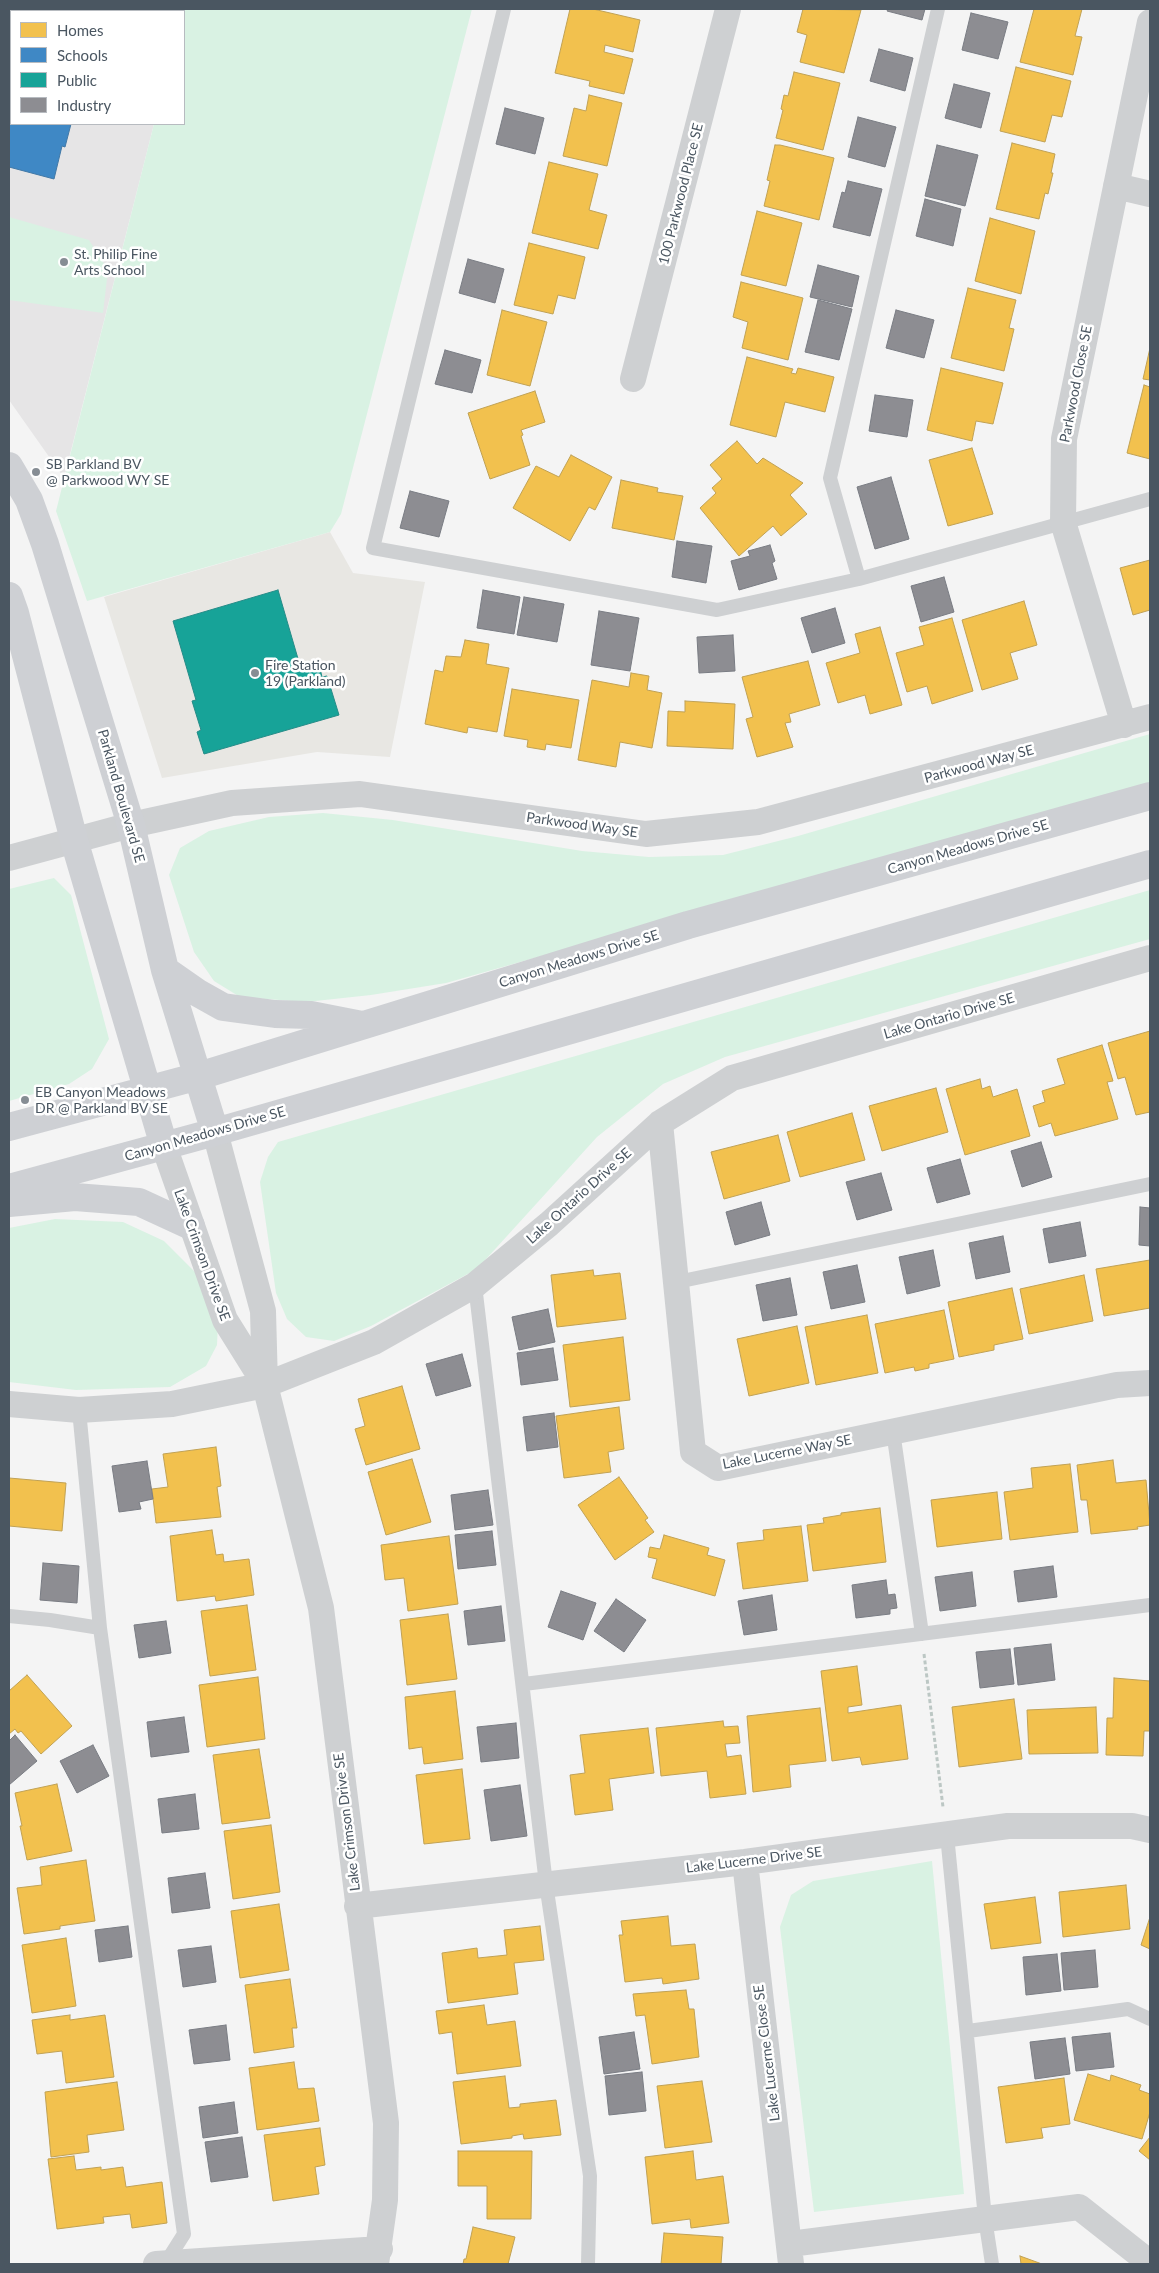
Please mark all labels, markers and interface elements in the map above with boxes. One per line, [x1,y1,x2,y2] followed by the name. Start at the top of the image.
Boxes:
[10,10,185,125] legend
[57,21,103,39] text: Homes
[57,46,108,64] text: Schools
[57,71,97,89] text: Public
[57,96,111,114] text: Industry
[655,121,707,267] street label: 100 Parkwood Place SE
[74,246,157,278] place label: St. Philip Fine Arts School
[58,256,70,268] marker: St. Philip Fine Arts School
[1056,324,1096,444] street label: Parkwood Close SE
[46,456,169,488] place label: SB Parkland BV @ Parkwood WY SE
[30,466,42,478] marker: SB Parkland BV @ Parkwood WY SE
[265,657,346,690] place label: Fire Station 19 (Parkland)
[249,667,261,679] marker: Fire Station 19 (Parkland)
[94,727,148,865] street label: Parkland Boulevard SE
[922,741,1036,787] street label: Parkwood Way SE
[525,809,639,841] street label: Parkwood Way SE
[886,816,1050,878] street label: Canyon Meadows Drive SE
[497,927,661,991] street label: Canyon Meadows Drive SE
[882,989,1016,1043] street label: Lake Ontario Drive SE
[35,1084,168,1116] place label: EB Canyon Meadows DR @ Parkland BV SE
[19,1094,31,1106] marker: EB Canyon Meadows DR @ Parkland BV SE
[123,1103,287,1165] street label: Canyon Meadows Drive SE
[523,1145,635,1247] street label: Lake Ontario Drive SE
[170,1187,234,1323] street label: Lake Crimson Drive SE
[721,1431,853,1473] street label: Lake Lucerne Way SE
[330,1752,364,1892] street label: Lake Crimson Drive SE
[685,1843,823,1877] street label: Lake Lucerne Drive SE
[750,1984,784,2122] street label: Lake Lucerne Close SE

